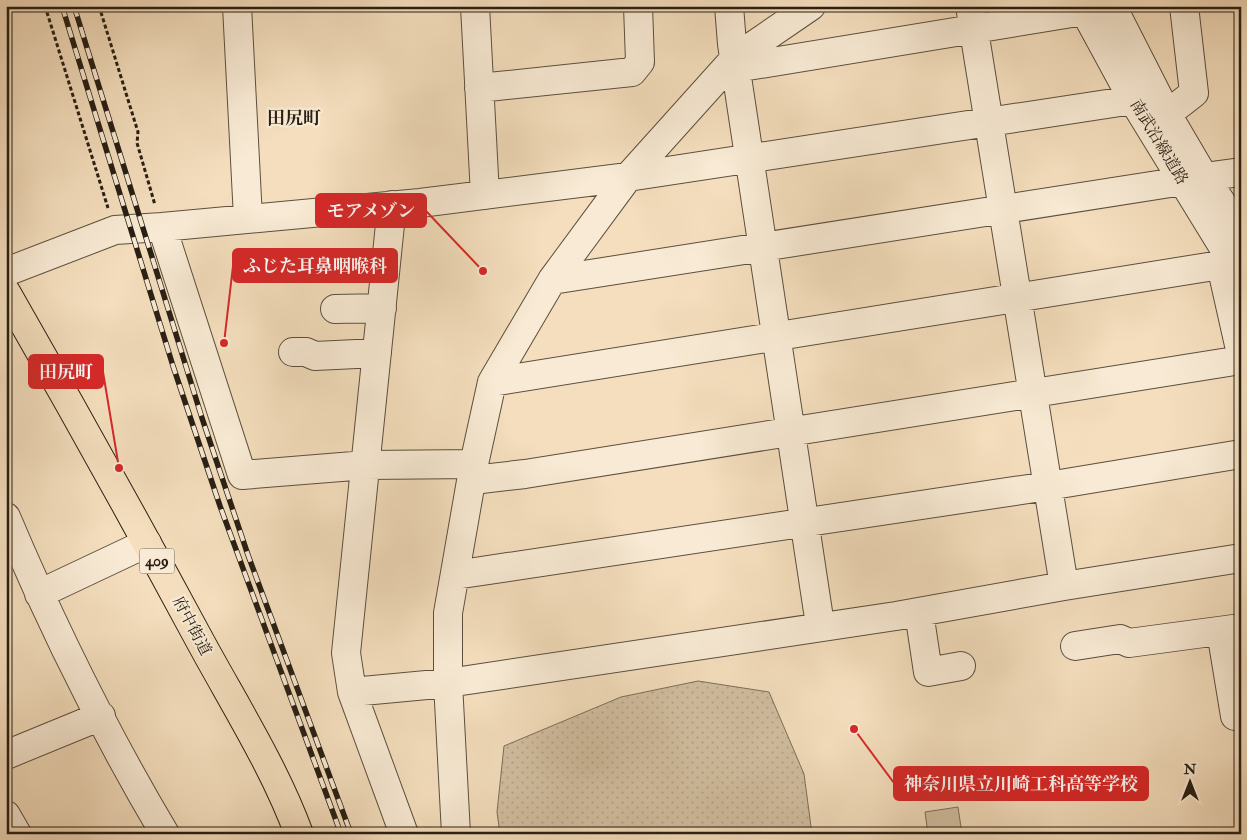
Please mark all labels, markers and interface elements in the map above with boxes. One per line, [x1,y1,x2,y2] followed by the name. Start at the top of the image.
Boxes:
[1126,96,1192,188] street label: 南武沿線道路
[267,107,321,130] district label: 田尻町
[316,194,426,227] callout: モアメゾン
[327,200,415,223] text: モアメゾン
[233,249,397,282] callout: ふじた耳鼻咽喉科
[243,255,387,278] text: ふじた耳鼻咽喉科
[29,355,103,388] callout: 田尻町
[39,361,93,384] text: 田尻町
[140,548,174,574] road number: 409
[168,593,216,659] street label: 府中街道
[1164,758,1214,808] north arrow
[1183,761,1197,778] text: N
[894,767,1148,800] callout: 神奈川県立川崎工科高等学校
[904,773,1138,796] text: 神奈川県立川崎工科高等学校

